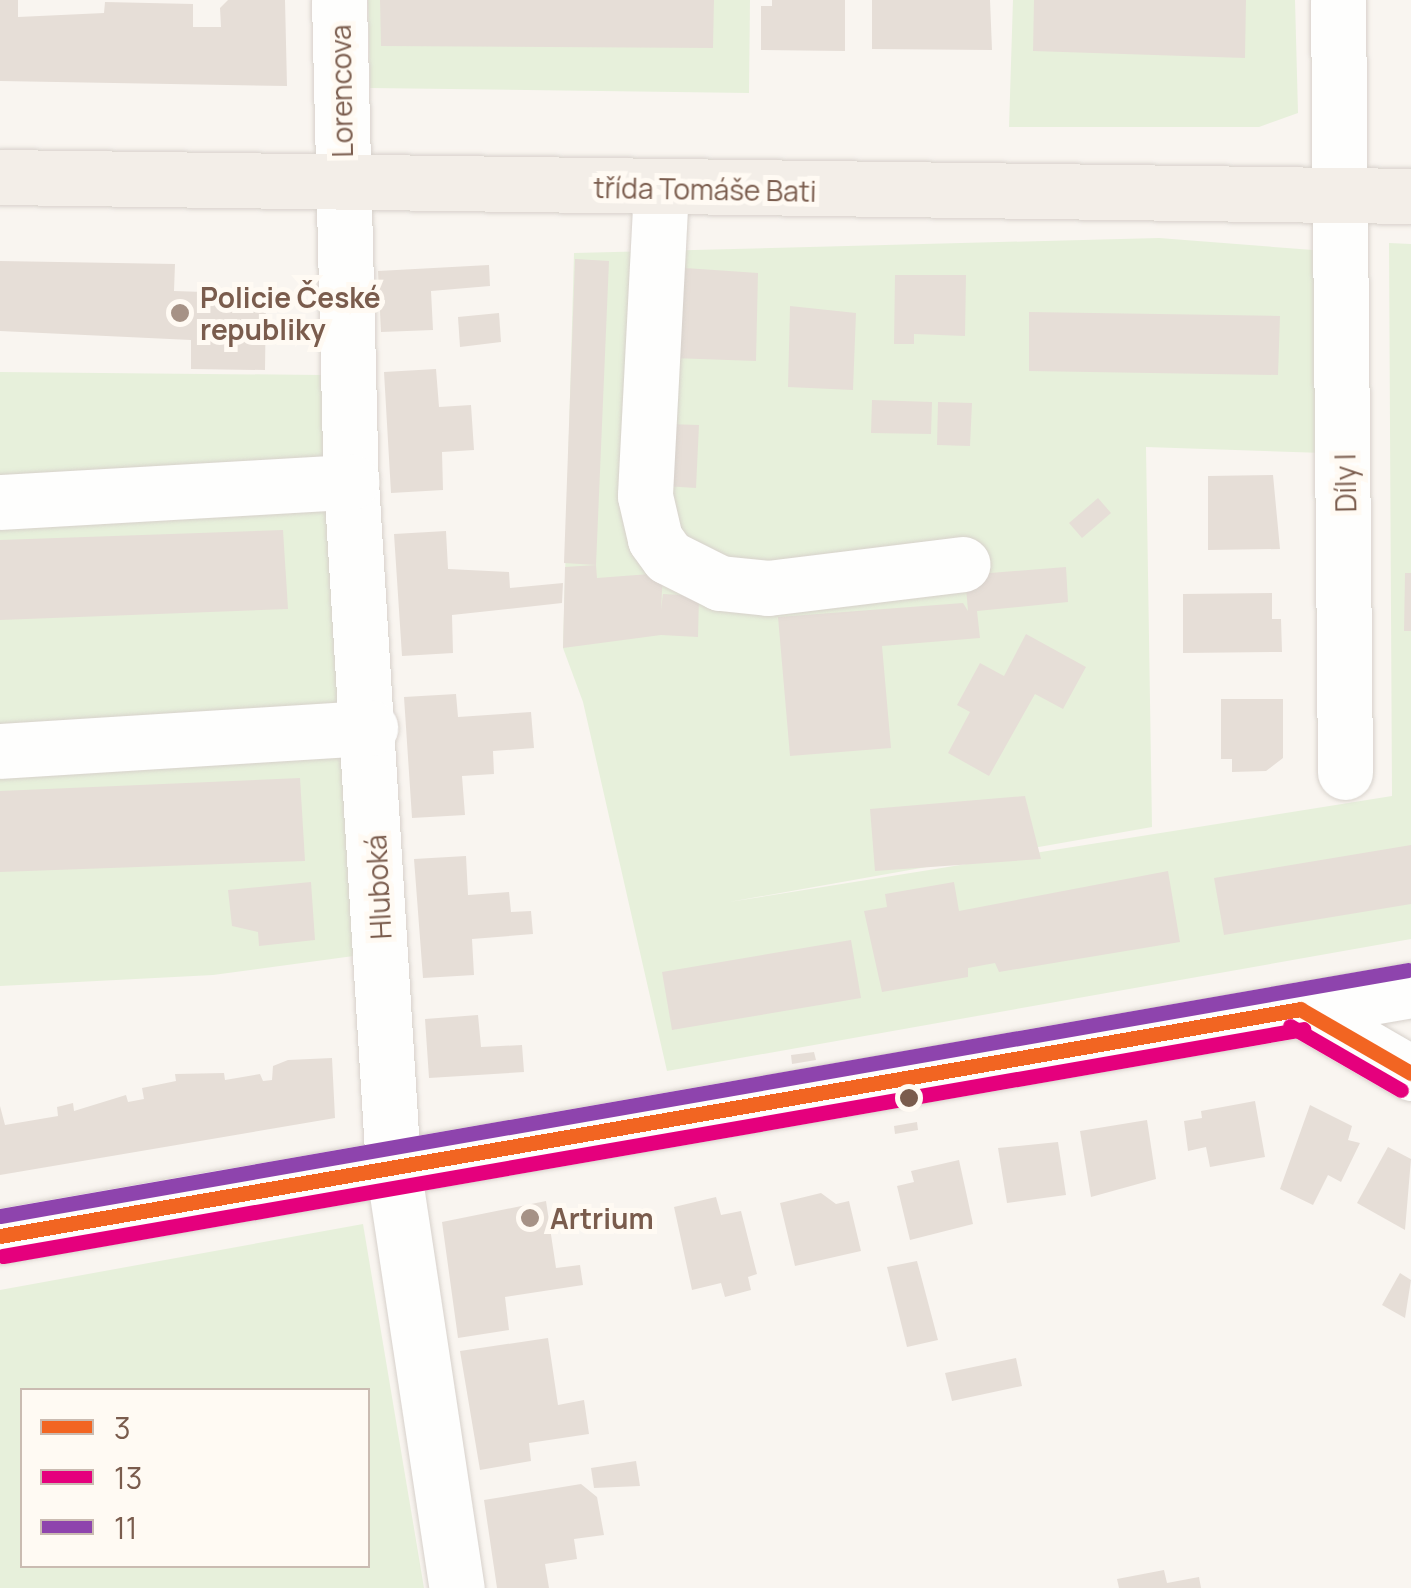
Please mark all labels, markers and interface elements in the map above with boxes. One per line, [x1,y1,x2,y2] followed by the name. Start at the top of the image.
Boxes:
[323,24,359,158] street label: Lorencova
[593,170,817,208] street label: třída Tomáše Bati
[200,280,381,346] place label: Policie České republiky
[169,302,191,324] marker: Policie České republiky
[1328,453,1362,513] street label: Díly I
[358,834,398,940] street label: Hluboká
[899,1088,919,1108] unlabelled marker
[550,1201,654,1235] place label: Artrium
[519,1207,541,1229] marker: Artrium
[20,1388,370,1568] legend
[114,1407,131,1448] text: 3
[114,1457,142,1498] text: 13
[114,1507,137,1548] text: 11

